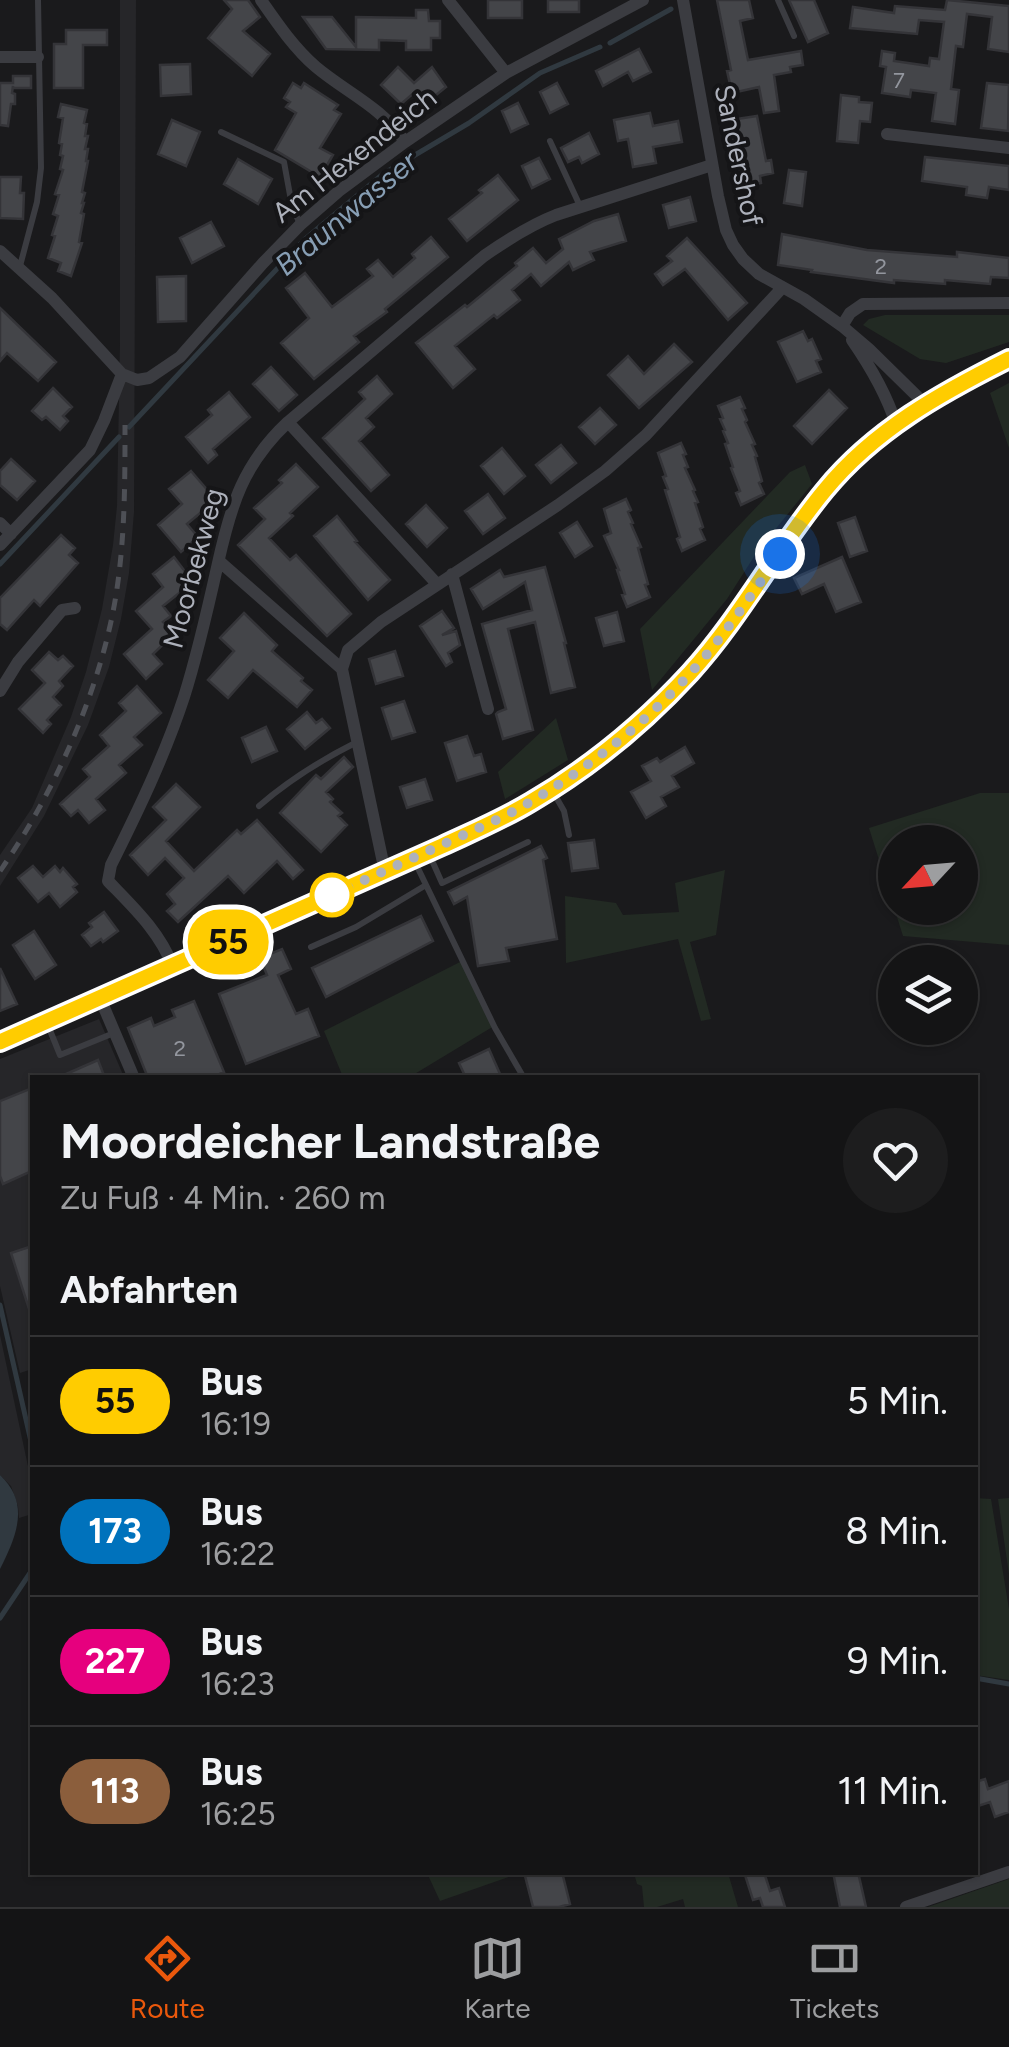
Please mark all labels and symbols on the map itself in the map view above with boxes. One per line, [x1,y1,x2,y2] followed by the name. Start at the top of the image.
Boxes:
[893,67,905,94] house number: 7
[265,80,443,230] street label: Am Hexendeich
[707,81,771,229] street label: Sandershof
[267,141,426,283] water label: Braunwasser
[875,253,887,280] house number: 2
[155,484,231,652] street label: Moorbekweg
[755,529,805,579] your location
[878,825,978,925] north arrow
[311,874,353,916] unlabelled marker
[183,910,273,974] line badge: 55
[174,1035,186,1062] house number: 2

